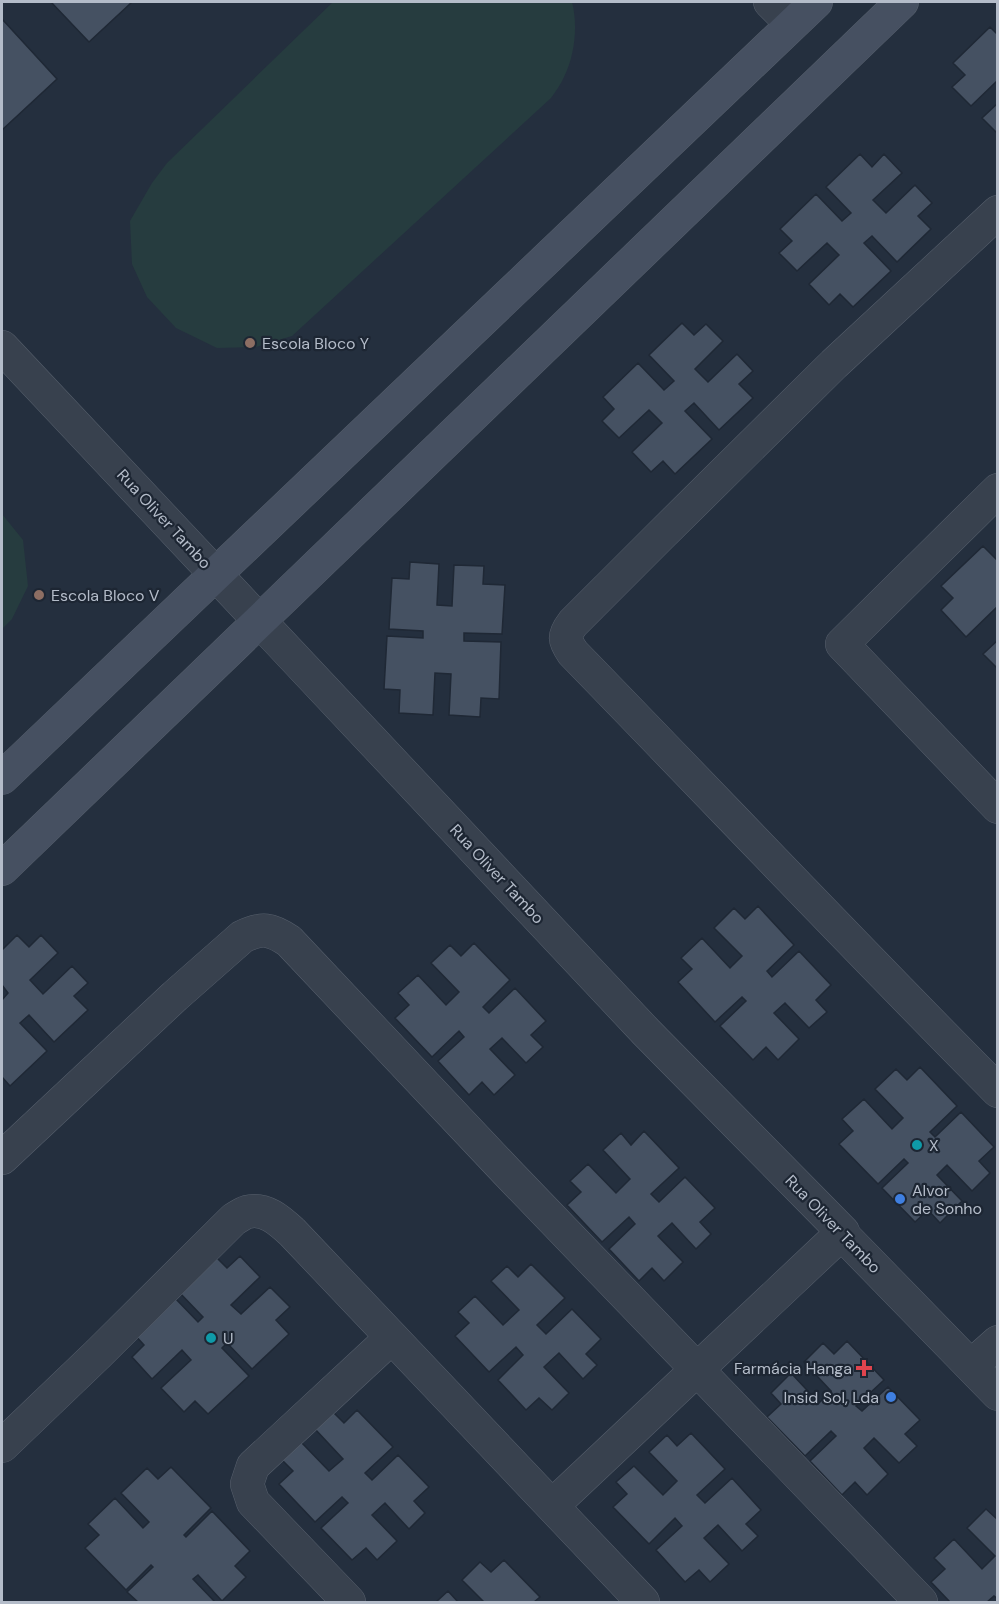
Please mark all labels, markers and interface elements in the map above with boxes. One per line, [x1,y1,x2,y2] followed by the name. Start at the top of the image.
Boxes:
[262,333,369,354] place label: Escola Bloco Y
[243,336,257,350] marker: Escola Bloco Y
[112,465,216,573] street label: Rua Oliver Tambo
[51,585,160,606] place label: Escola Bloco V
[32,588,46,602] marker: Escola Bloco V
[445,820,549,928] street label: Rua Oliver Tambo
[929,1135,939,1156] place label: X
[910,1138,924,1152] marker: X
[781,1170,885,1278] street label: Rua Oliver Tambo
[912,1180,982,1219] place label: Alvor de Sonho
[893,1192,907,1206] marker: Alvor de Sonho
[223,1328,233,1349] place label: U
[204,1331,218,1345] marker: U
[734,1358,852,1379] place label: Farmácia Hanga
[857,1361,871,1375] marker: Farmácia Hanga
[784,1387,879,1408] place label: Insid Sol, Lda
[884,1390,898,1404] marker: Insid Sol, Lda

